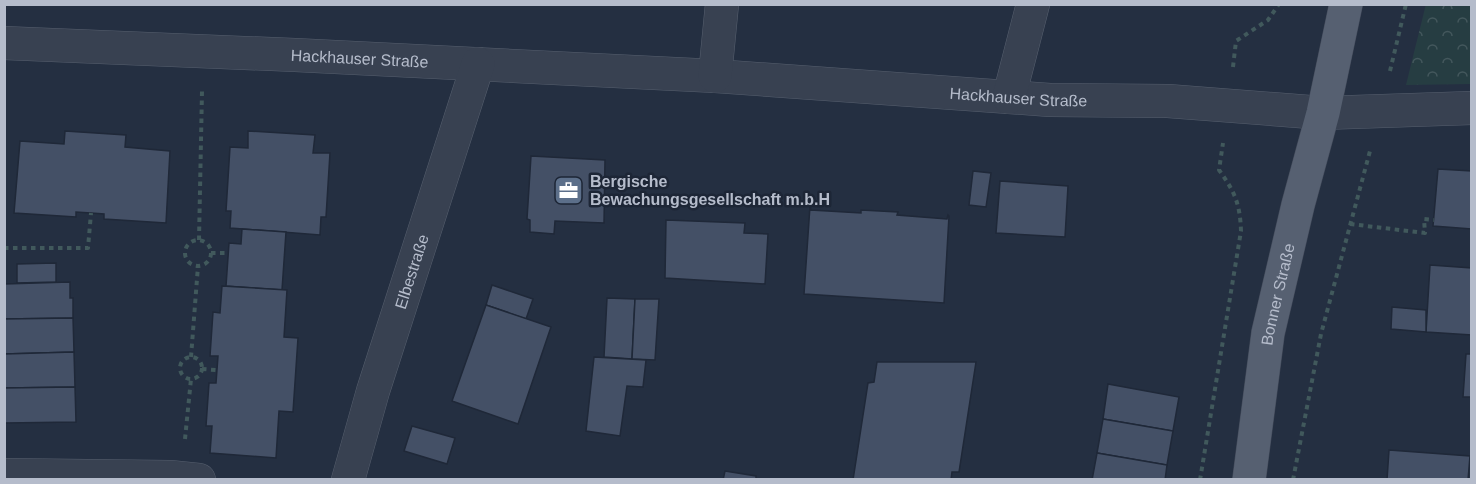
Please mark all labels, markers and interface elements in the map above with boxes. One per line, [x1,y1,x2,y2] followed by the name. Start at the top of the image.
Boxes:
[290,47,429,71] street label: Hackhauser Straße
[949,85,1087,109] street label: Hackhauser Straße
[590,173,830,208] place label: Bergische Bewachungsgesellschaft m.b.H
[553,174,585,206] office icon: Bergische Bewachungsgesellschaft m.b.H
[392,232,432,311] street label: Elbestraße
[1258,242,1298,346] street label: Bonner Straße

